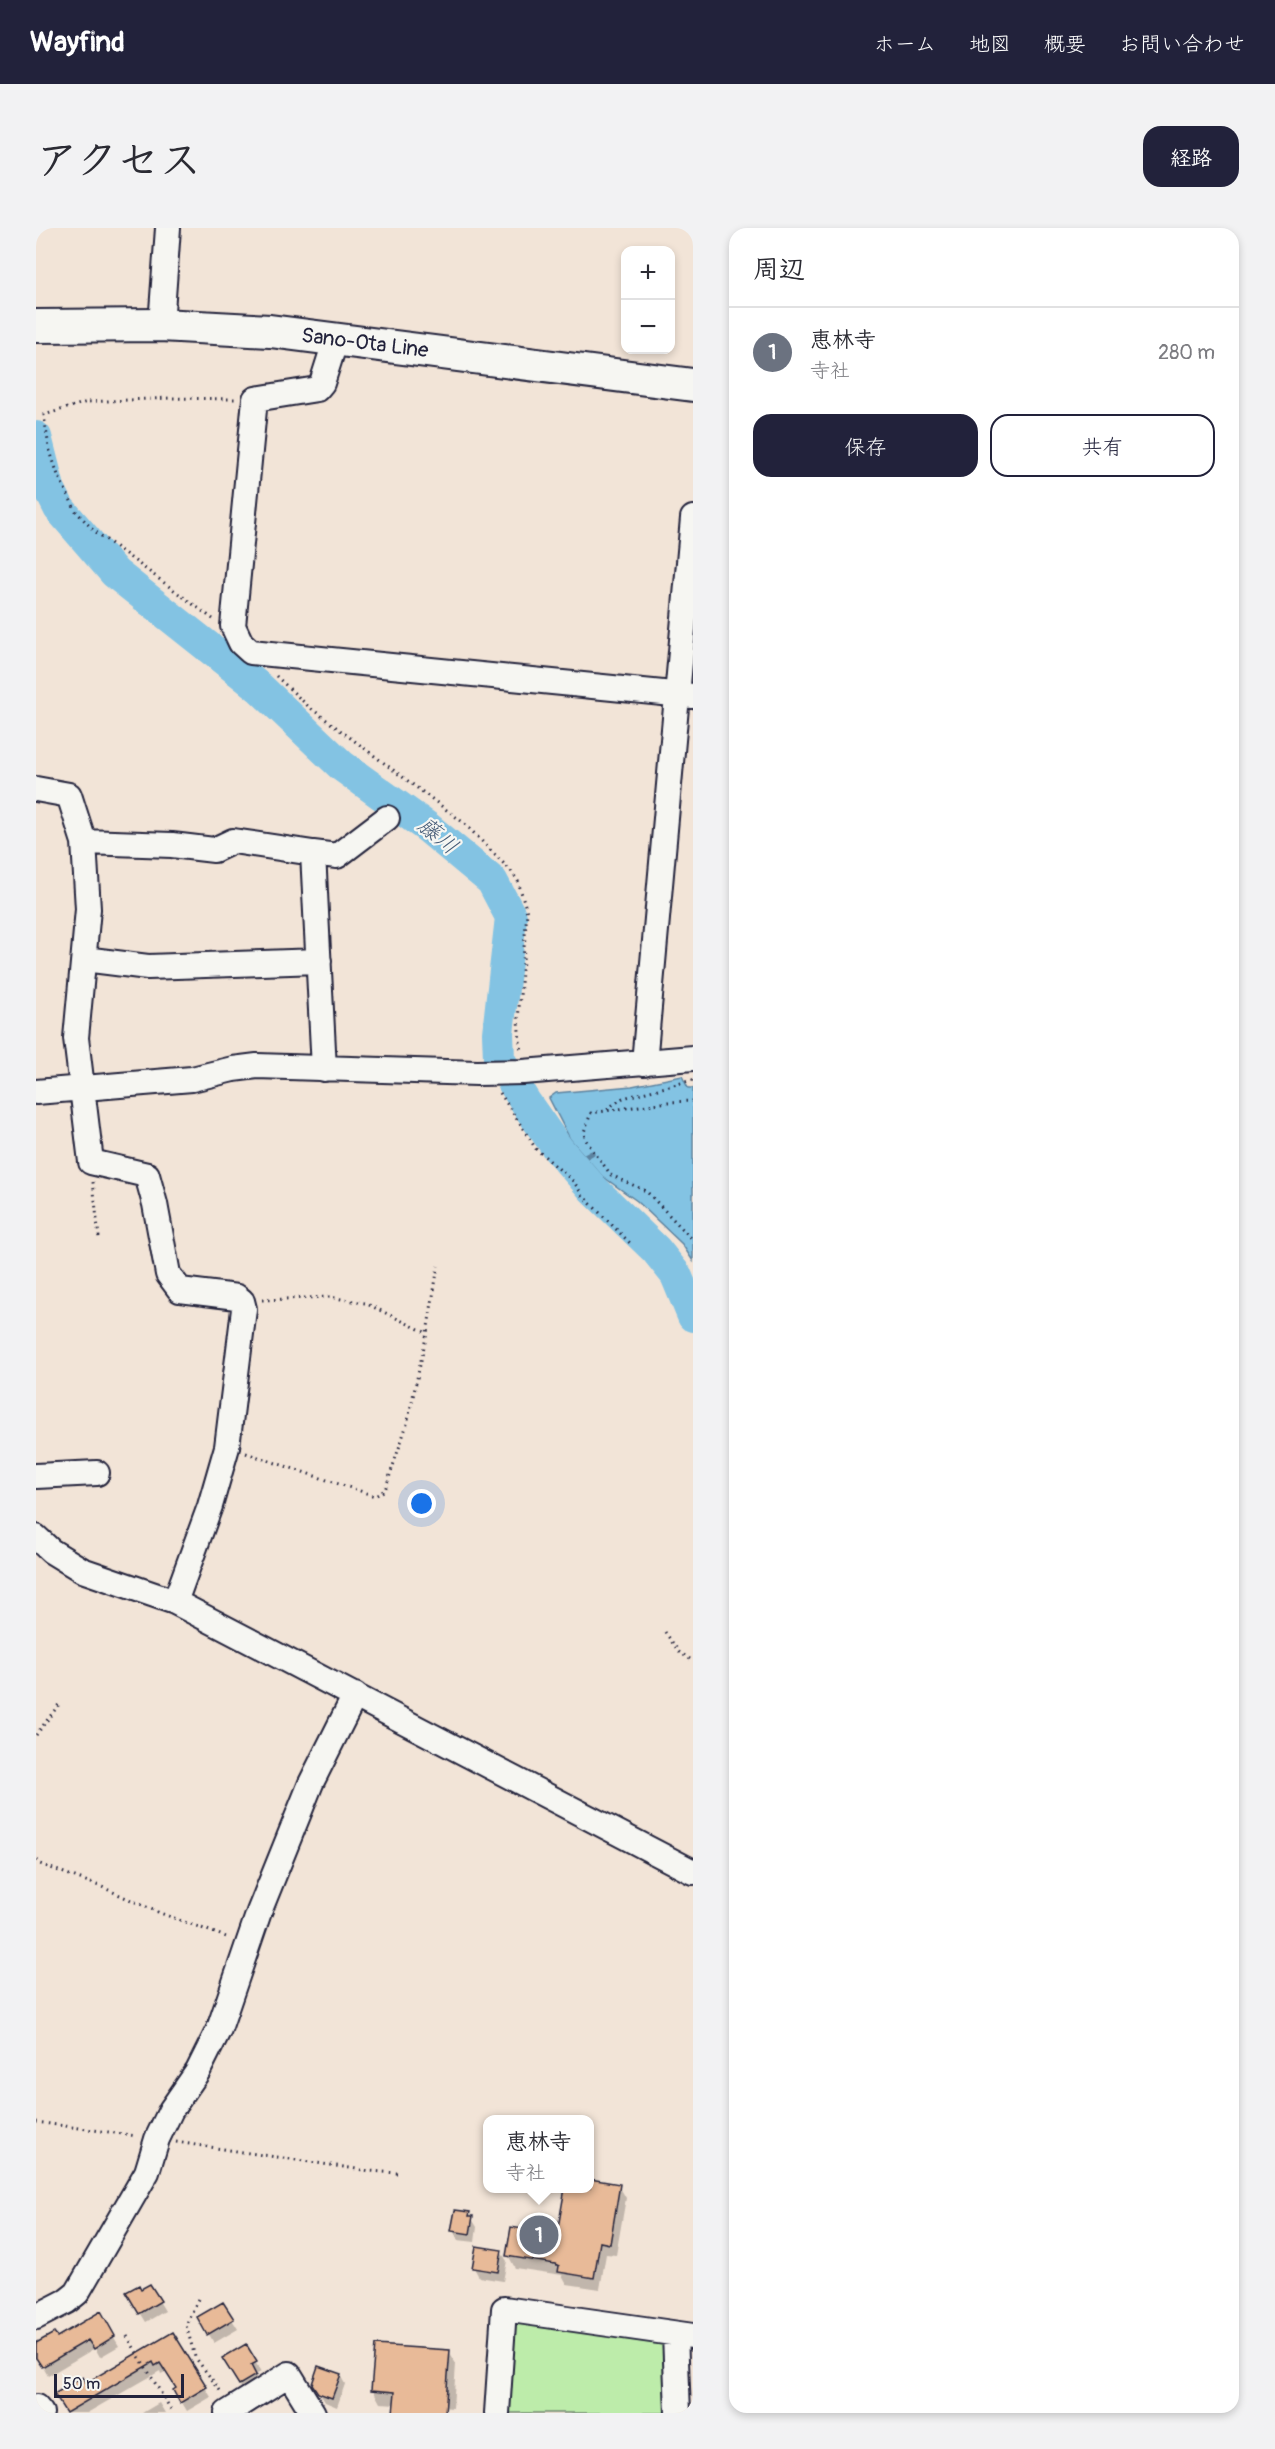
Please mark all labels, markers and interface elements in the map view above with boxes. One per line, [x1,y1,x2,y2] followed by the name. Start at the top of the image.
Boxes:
[30,25,125,60] text: Wayfind
[874,31,936,58] text: ホーム
[969,31,1011,58] text: 地図
[1044,31,1086,58] text: 概要
[1119,31,1245,58] text: お問い合わせ
[1143,126,1239,187] button: 経路
[36,135,201,187] text: アクセス
[621,246,675,354] map controls
[621,246,675,300] button: +
[753,254,805,286] text: 周辺
[621,300,675,354] button: −
[300,322,431,364] street label: Sano-Ota Line
[810,326,876,354] text: 恵林寺
[769,340,776,365] text: 1
[1158,340,1215,365] text: 280 m
[810,358,850,383] text: 寺社
[753,414,978,477] button: 保存
[990,414,1215,477] button: 共有
[412,811,464,861] water label: 藤川
[407,1489,436,1518] your location
[483,2115,594,2193] popup
[505,2128,572,2156] text: 恵林寺
[505,2160,545,2185] text: 寺社
[520,2212,558,2258] pin: 1
[54,2371,184,2398] scale bar
[63,2374,100,2394] text: 50 m

